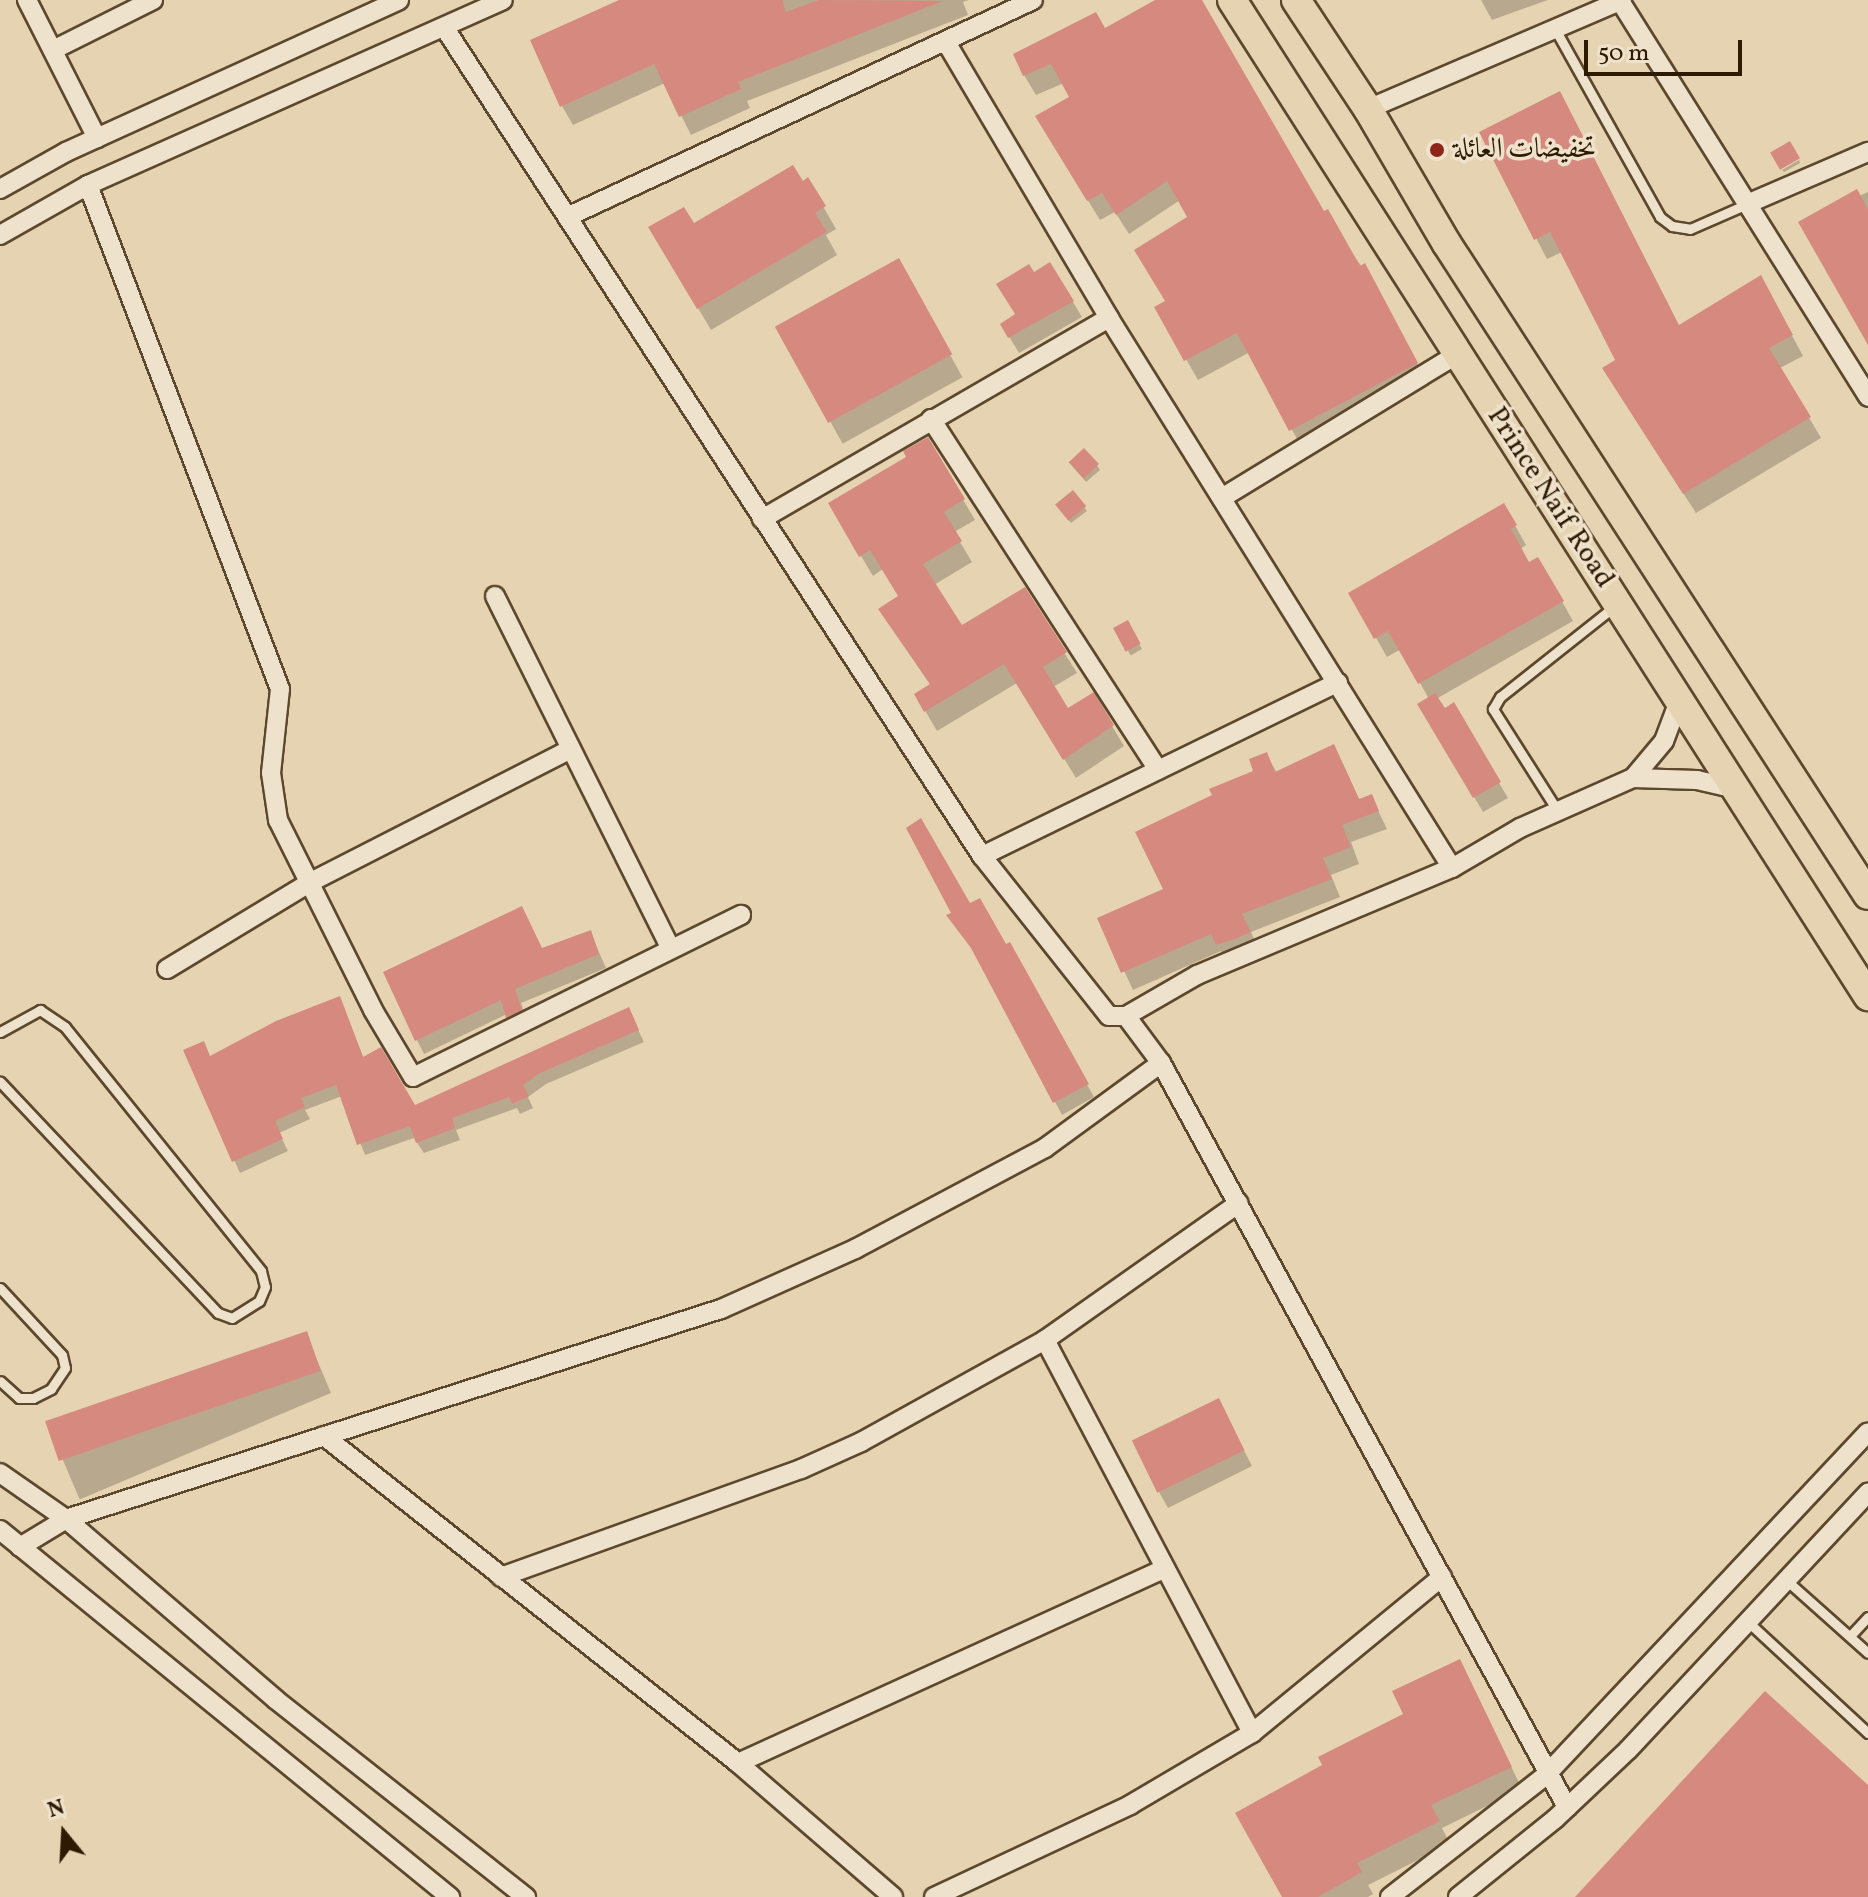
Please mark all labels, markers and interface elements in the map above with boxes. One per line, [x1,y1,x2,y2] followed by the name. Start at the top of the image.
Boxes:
[1588,24,1746,74] scale bar
[1598,37,1650,71] text: 50 m
[1453,133,1596,167] place label: تخفيضات العائلة
[1428,141,1446,159] marker: تخفيضات العائلة
[1480,402,1620,594] street label: Prince Naif Road
[44,1792,69,1827] text: N
[24,1793,104,1873] north arrow

